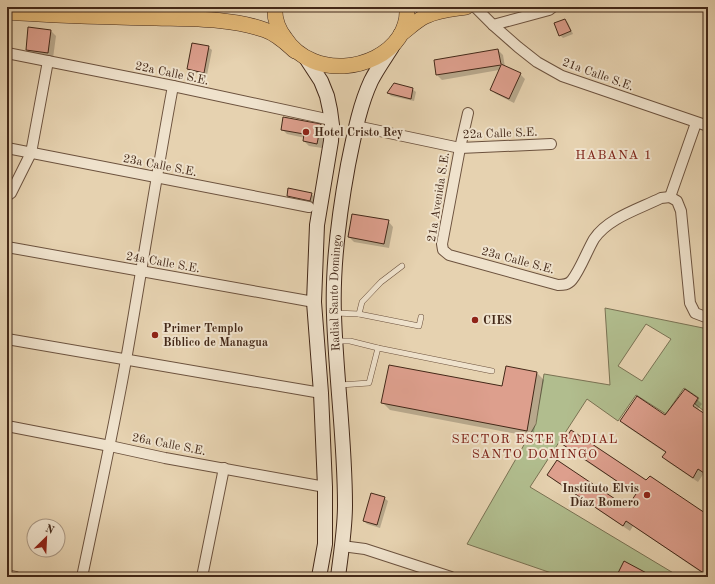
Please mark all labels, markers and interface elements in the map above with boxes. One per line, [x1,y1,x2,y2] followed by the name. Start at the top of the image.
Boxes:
[560,56,635,93] street label: 21a Calle S.E.
[134,60,210,88] street label: 22a Calle S.E.
[301,127,311,137] marker: Hotel Cristo Rey
[314,127,403,139] place label: Hotel Cristo Rey
[462,127,538,141] street label: 22a Calle S.E.
[575,149,653,162] district label: HABANA 1
[426,151,452,243] street label: 21a Avenida S.E.
[122,153,198,179] street label: 23a Calle S.E.
[329,234,344,352] street label: Radial Santo Domingo
[480,245,556,276] street label: 23a Calle S.E.
[125,251,201,275] street label: 24a Calle S.E.
[470,315,480,325] marker: CIES
[483,315,512,327] place label: CIES
[163,323,268,349] place label: Primer Templo Bíblico de Managua
[150,330,160,340] marker: Primer Templo Bíblico de Managua
[131,432,207,458] street label: 26a Calle S.E.
[451,433,619,461] district label: SECTOR ESTE RADIAL SANTO DOMINGO
[562,483,639,509] place label: Instituto Elvis Díaz Romero
[642,490,652,500] marker: Instituto Elvis Díaz Romero
[26,518,66,558] north arrow
[43,524,56,537] text: N

